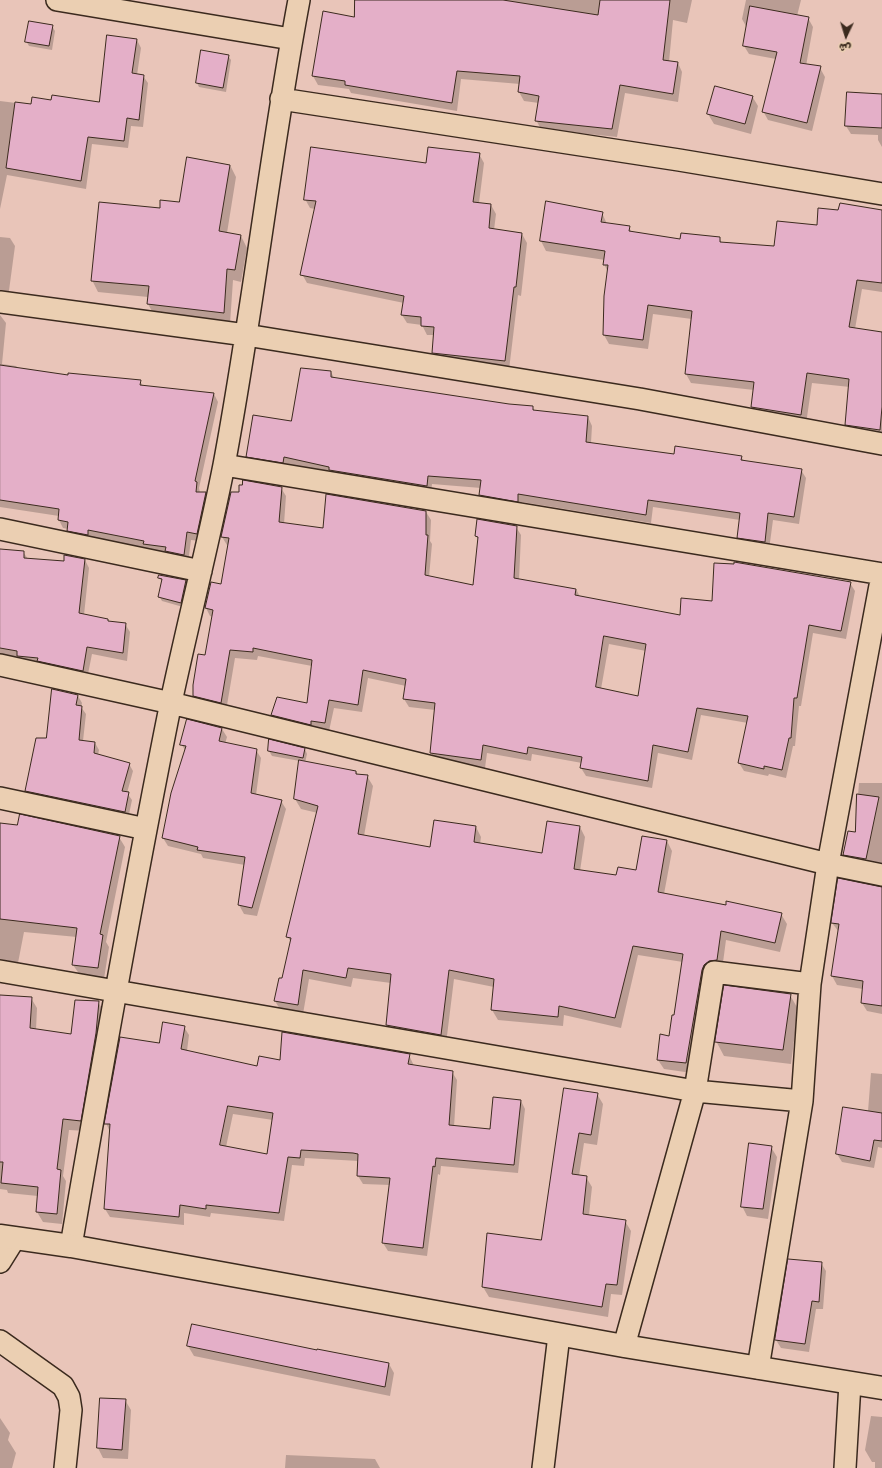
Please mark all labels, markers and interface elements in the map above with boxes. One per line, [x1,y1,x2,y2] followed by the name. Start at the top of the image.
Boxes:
[826,16,866,56] north arrow
[839,41,852,55] text: ش

